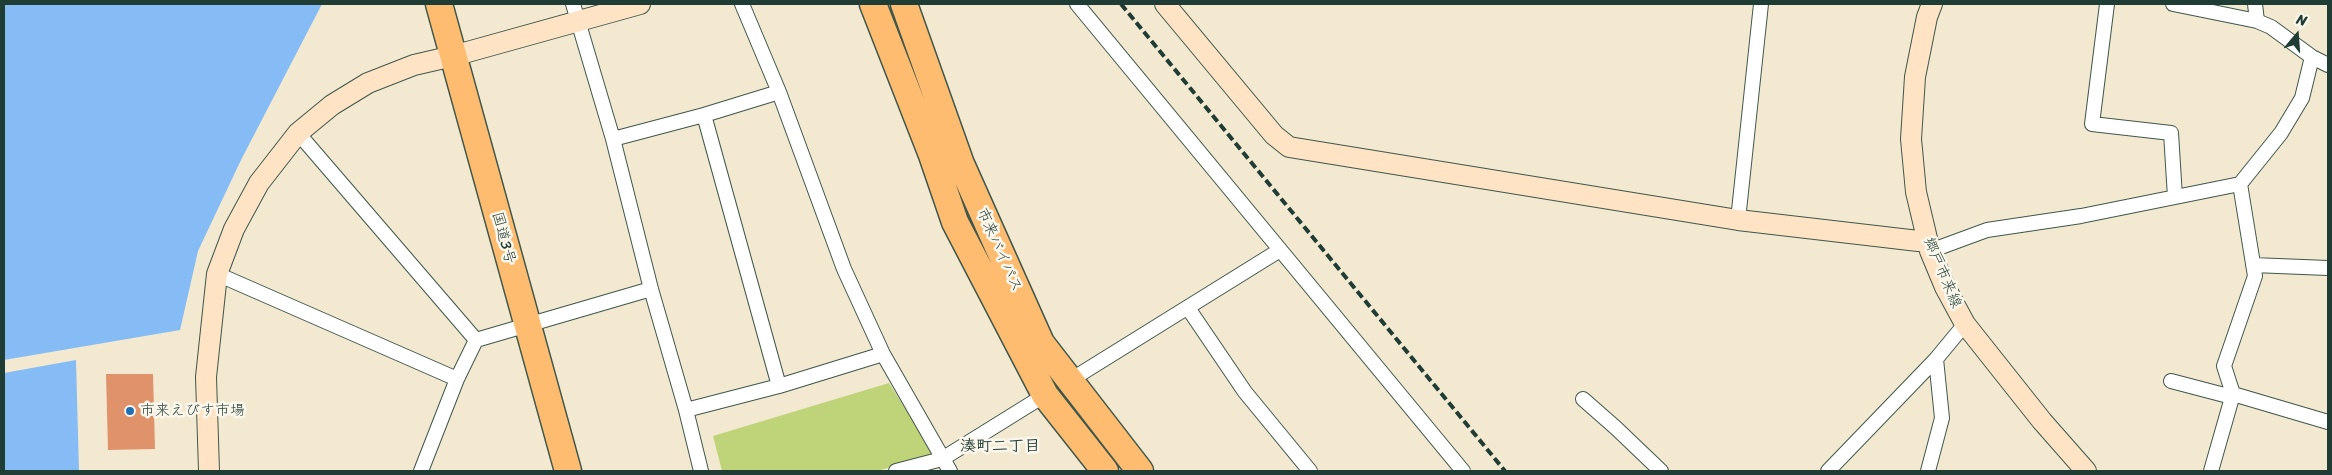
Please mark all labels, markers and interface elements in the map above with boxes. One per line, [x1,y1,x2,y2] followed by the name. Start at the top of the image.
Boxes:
[2293,7,2310,34] text: N
[2272,10,2322,60] north arrow
[972,205,1026,295] street label: 市来バイパス
[487,210,519,266] street label: 国道3号
[1919,235,1965,311] street label: 郷戸市来線
[140,402,245,420] place label: 市来えびす市場
[124,405,136,417] marker: 市来えびす市場
[960,437,1040,457] district label: 湊町二丁目

